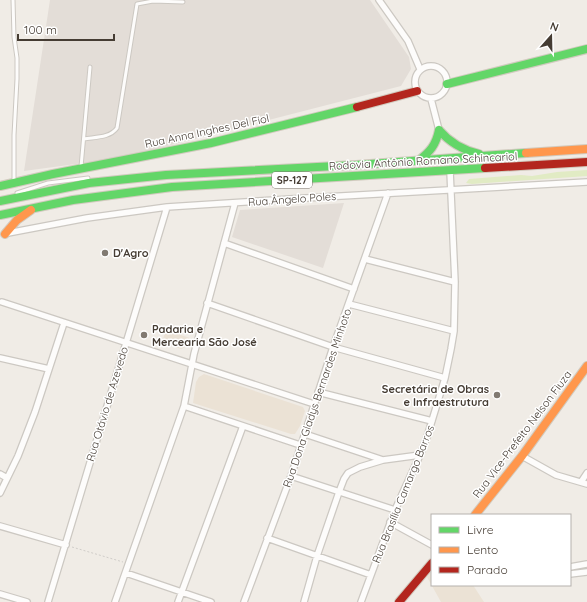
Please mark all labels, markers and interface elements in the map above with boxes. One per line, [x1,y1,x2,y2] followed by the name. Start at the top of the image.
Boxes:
[18,16,114,42] scale bar
[531,16,571,56] north arrow
[548,19,561,35] text: N
[24,22,57,37] text: 100 m
[144,111,270,151] street label: Rua Anna Inghes Del Fiol
[328,149,518,173] street label: Rodovia Antônio Romano Schincariol
[272,172,312,188] road number: SP-127
[247,189,337,209] street label: Rua Ângelo Poles
[113,246,149,260] place label: D'Agro
[100,248,110,258] marker: D'Agro
[280,306,354,489] street label: Rua Dona Gladys Bernardes Minhoto
[152,322,257,349] place label: Padaria e Mercearia São José
[139,330,149,340] marker: Padaria e Mercearia São José
[83,345,131,463] street label: Rua Otávio de Azevedo
[469,368,575,500] street label: Rua Vice-Prefeito Nelson Fiuza
[382,382,489,409] place label: Secretária de Obras e Infraestrutura
[492,390,502,400] marker: Secretária de Obras e Infraestrutura
[369,423,437,565] street label: Rua Brasília Camargo Barros
[431,514,571,586] legend
[467,522,494,537] text: Livre
[467,542,498,557] text: Lento
[467,562,508,577] text: Parado

